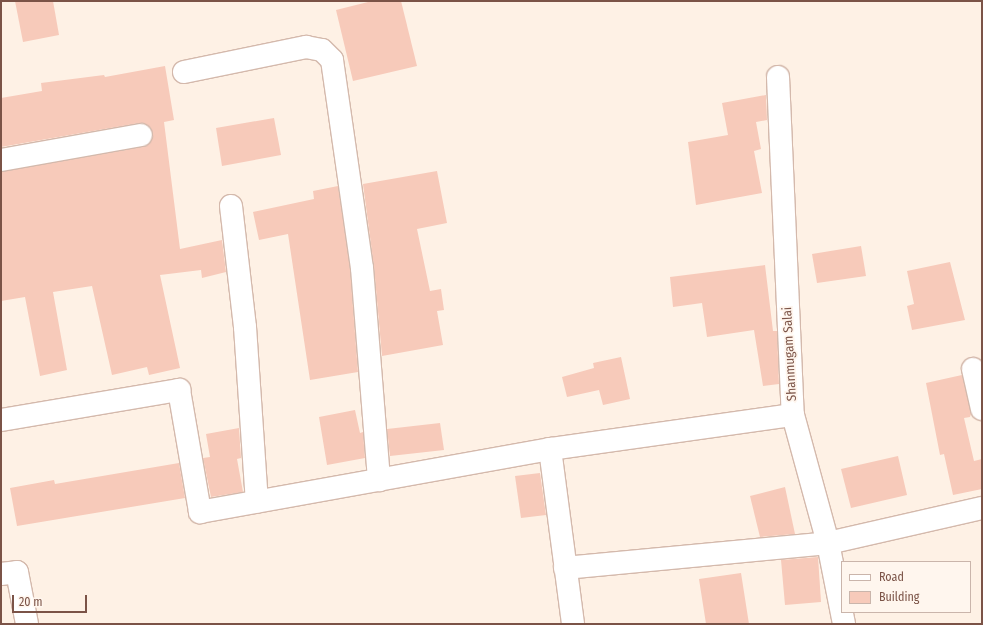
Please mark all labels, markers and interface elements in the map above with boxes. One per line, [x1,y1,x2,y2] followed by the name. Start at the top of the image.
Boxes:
[780,307,800,401] street label: Shanmugam Salai
[841,561,971,613] legend
[879,570,904,584] text: Road
[14,587,89,613] scale bar
[879,590,919,604] text: Building
[19,595,43,609] text: 20 m

